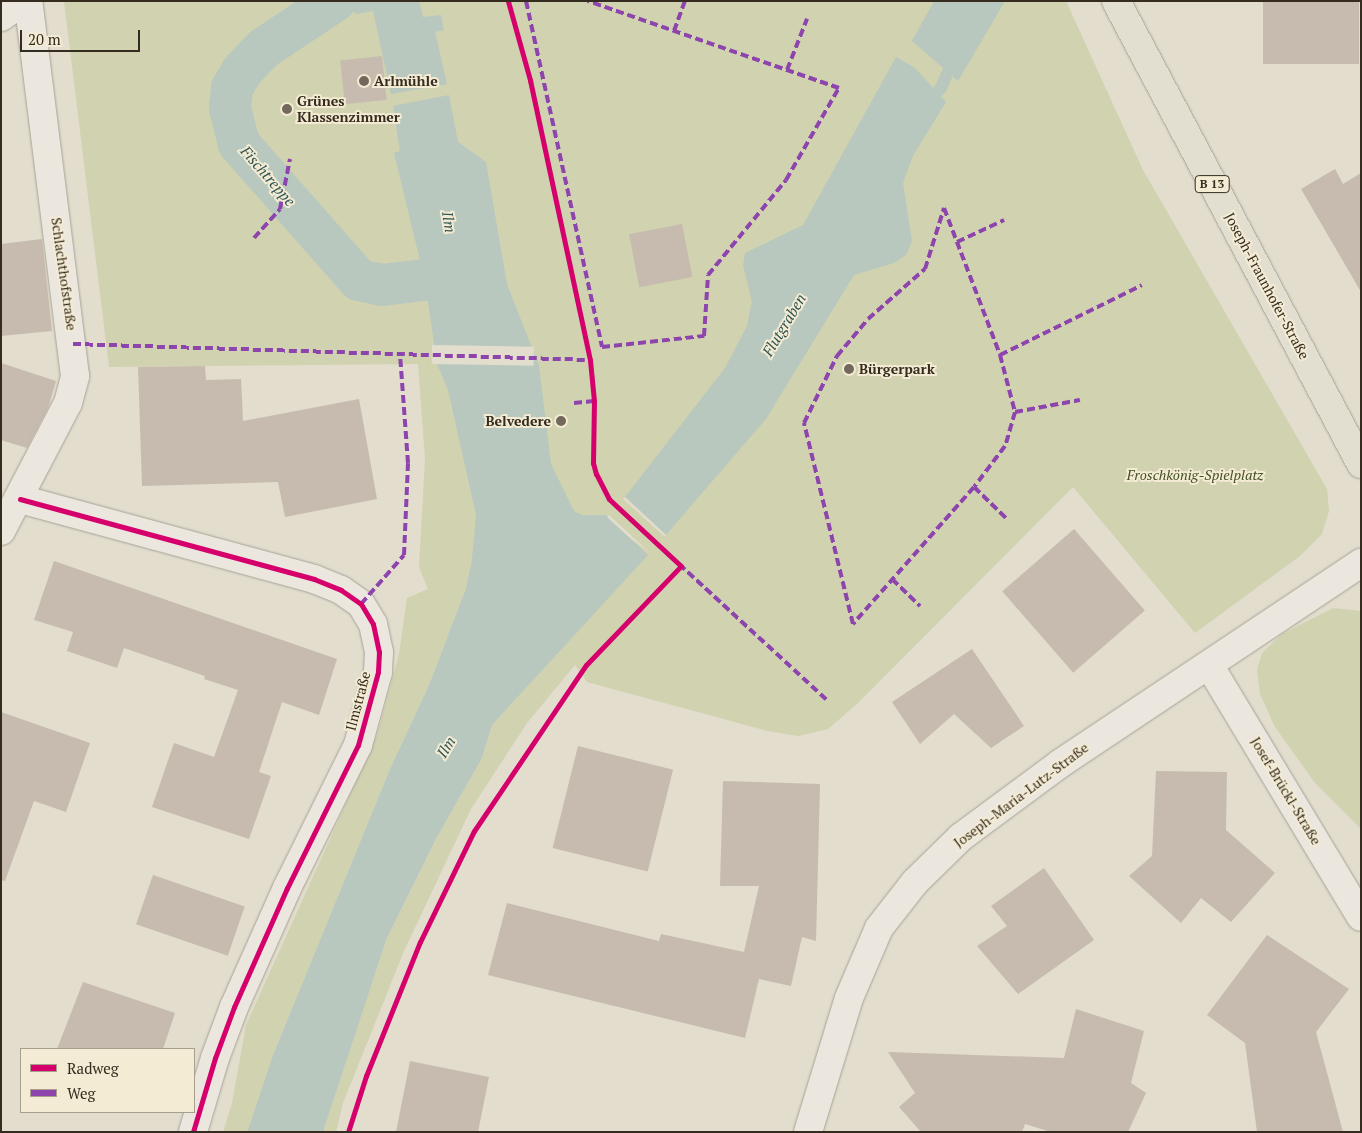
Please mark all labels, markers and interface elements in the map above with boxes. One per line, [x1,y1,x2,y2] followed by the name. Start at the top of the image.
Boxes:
[22,20,142,52] scale bar
[28,29,61,49] text: 20 m
[374,73,438,89] place label: Arlmühle
[358,75,370,87] marker: Arlmühle
[297,93,400,125] place label: Grünes Klassenzimmer
[281,103,293,115] marker: Grünes Klassenzimmer
[237,142,299,210] water label: Fischtreppe
[1194,174,1230,193] road number: B 13
[438,210,460,234] water label: Ilm
[1221,210,1313,362] street label: Joseph-Fraunhofer-Straße
[48,216,80,332] street label: Schlachthofstraße
[758,291,810,359] water label: Flutgraben
[859,361,935,377] place label: Bürgerpark
[843,363,855,375] marker: Bürgerpark
[485,413,551,429] place label: Belvedere
[555,415,567,427] marker: Belvedere
[1127,467,1263,483] park label: Froschkönig-Spielplatz
[342,669,374,733] street label: Ilmstraße
[433,733,459,761] water label: Ilm
[1247,734,1325,848] street label: Josef-Brückl-Straße
[950,739,1092,851] street label: Joseph-Maria-Lutz-Straße
[20,1048,195,1113] legend
[67,1058,119,1078] text: Radweg
[67,1083,95,1103] text: Weg

